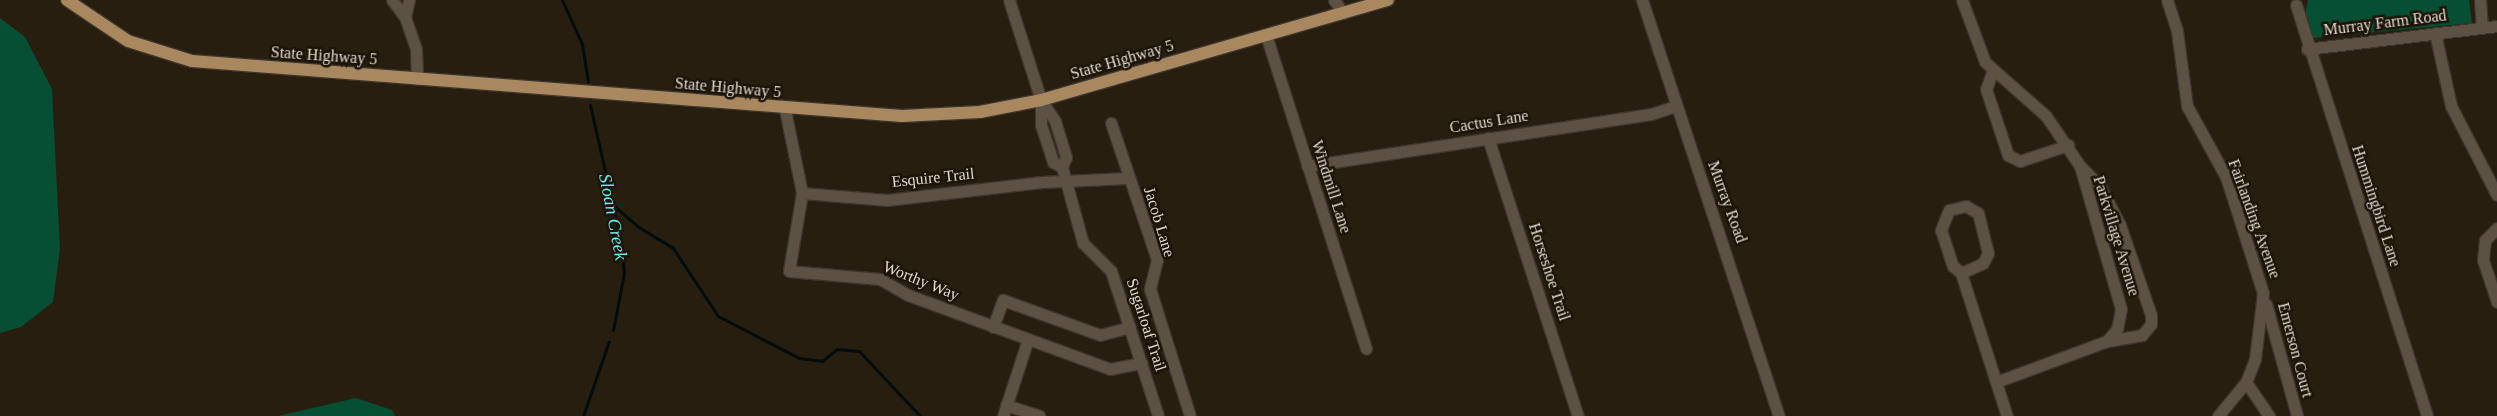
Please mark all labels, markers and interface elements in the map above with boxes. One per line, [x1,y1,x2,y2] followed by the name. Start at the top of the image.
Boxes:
[2323,6,2447,40] street label: Murray Farm Road
[1068,36,1176,84] street label: State Highway 5
[270,43,378,69] street label: State Highway 5
[674,74,782,102] street label: State Highway 5
[1448,106,1530,138] street label: Cactus Lane
[1307,138,1355,236] street label: Windmill Lane
[2347,143,2405,269] street label: Hummingbird Lane
[2223,156,2285,282] street label: Fairlanding Avenue
[1703,158,1751,246] street label: Murray Road
[891,164,975,192] street label: Esquire Trail
[594,172,632,262] water label: Sloan Creek
[2088,173,2144,299] street label: Parkvillage Avenue
[1139,185,1179,259] street label: Jacob Lane
[1524,220,1574,324] street label: Horseshoe Trail
[880,257,962,305] street label: Worthy Way
[1122,276,1170,374] street label: Sugarloaf Trail
[2273,301,2317,399] street label: Emerson Court

